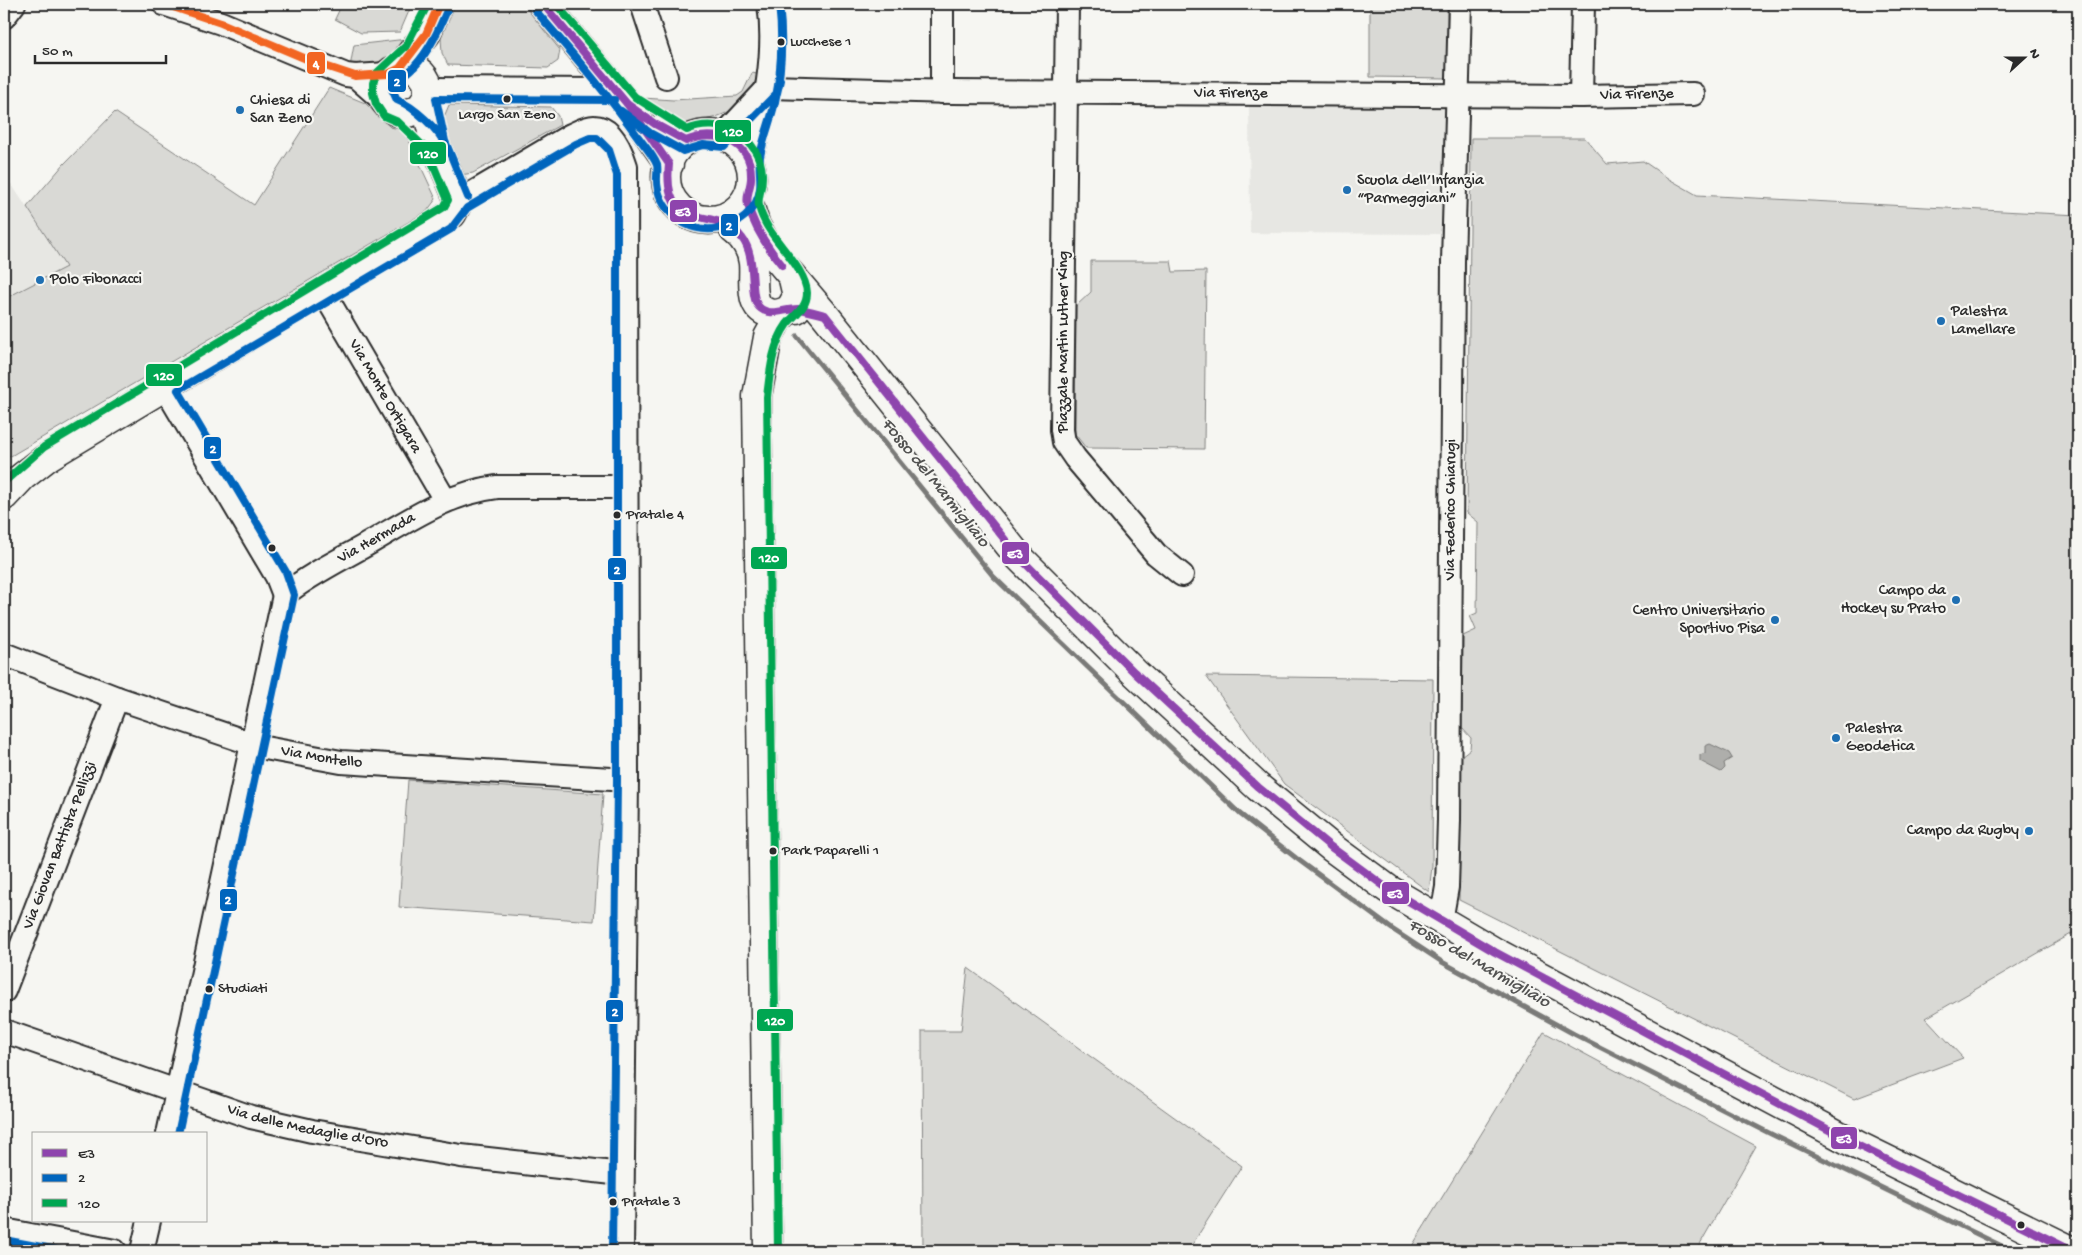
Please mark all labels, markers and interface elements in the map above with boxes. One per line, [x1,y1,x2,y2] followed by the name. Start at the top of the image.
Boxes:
[35,32,166,64] scale bar
[2000,32,2050,82] north arrow
[790,33,851,51] place label: Lucchese 1
[776,37,786,47] marker: Lucchese 1
[42,43,73,61] text: 50 m
[2024,47,2043,62] text: N
[306,51,326,75] line badge: 4
[312,57,320,74] text: 4
[387,69,407,93] line badge: 2
[394,75,401,92] text: 2
[1193,84,1269,104] street label: Via Firenze
[1599,85,1675,105] street label: Via Firenze
[250,92,312,129] place label: Chiesa di San Zeno
[502,94,512,104] marker: Largo San Zeno
[234,104,246,116] marker: Chiesa di San Zeno
[458,106,556,124] place label: Largo San Zeno
[714,119,752,143] line badge: 120
[722,125,743,142] text: 120
[409,141,447,165] line badge: 120
[417,147,438,164] text: 120
[1357,172,1485,209] place label: Scuola dell’Infanzia “Parmeggiani”
[1341,184,1353,196] marker: Scuola dell’Infanzia “Parmeggiani”
[669,199,698,223] line badge: E3
[675,205,691,222] text: E3
[720,213,739,237] line badge: 2
[726,219,733,236] text: 2
[1055,251,1074,434] street label: Piazzale Martin Luther King
[49,271,142,290] place label: Polo Fibonacci
[34,274,46,286] marker: Polo Fibonacci
[1950,303,2016,340] place label: Palestra Lamellare
[1935,315,1947,327] marker: Palestra Lamellare
[343,335,426,458] street label: Via Monte Ortigara
[145,363,183,387] line badge: 120
[153,369,174,386] text: 120
[876,414,994,552] water label: Fosso del Marmigliaio
[203,436,222,460] line badge: 2
[1441,439,1461,581] street label: Via Federico Chiarugi
[210,442,217,459] text: 2
[625,506,684,524] place label: Pratale 4
[334,508,420,569] street label: Via Hermada
[612,510,622,520] marker: Pratale 4
[1001,541,1030,565] line badge: E3
[267,543,277,553] unlabelled marker
[750,546,788,570] line badge: 120
[1007,547,1023,564] text: E3
[758,551,779,568] text: 120
[607,557,627,581] line badge: 2
[614,563,621,580] text: 2
[1841,582,1947,619] place label: Campo da Hockey su Prato
[1950,594,1962,606] marker: Campo da Hockey su Prato
[1633,602,1766,639] place label: Centro Universitario Sportivo Pisa
[1769,614,1781,626] marker: Centro Universitario Sportivo Pisa
[1845,720,1916,757] place label: Palestra Geodetica
[1830,732,1842,744] marker: Palestra Geodetica
[278,741,363,773] street label: Via Montello
[19,759,101,933] street label: Via Giovan Battista Pellizzi
[1907,822,2019,841] place label: Campo da Rugby
[2023,825,2035,837] marker: Campo da Rugby
[781,842,879,860] place label: Park Paparelli 1
[768,846,778,856] marker: Park Paparelli 1
[1381,881,1410,905] line badge: E3
[1387,887,1403,904] text: E3
[219,888,238,912] line badge: 2
[225,893,232,910] text: 2
[1404,915,1554,1014] water label: Fosso del Marmigliaio
[218,980,268,998] place label: Studiati
[204,984,214,994] marker: Studiati
[605,999,624,1023] line badge: 2
[612,1005,619,1022] text: 2
[756,1008,794,1032] line badge: 120
[764,1014,785,1031] text: 120
[223,1100,390,1153] street label: Via delle Medaglie d'Oro
[1830,1126,1858,1150] line badge: E3
[32,1132,208,1222] legend
[1836,1132,1852,1149] text: E3
[78,1146,95,1164] text: E3
[78,1170,85,1188] text: 2
[621,1193,681,1211] place label: Pratale 3
[77,1196,100,1214] text: 120
[608,1197,618,1207] marker: Pratale 3
[2016,1220,2026,1230] unlabelled marker

